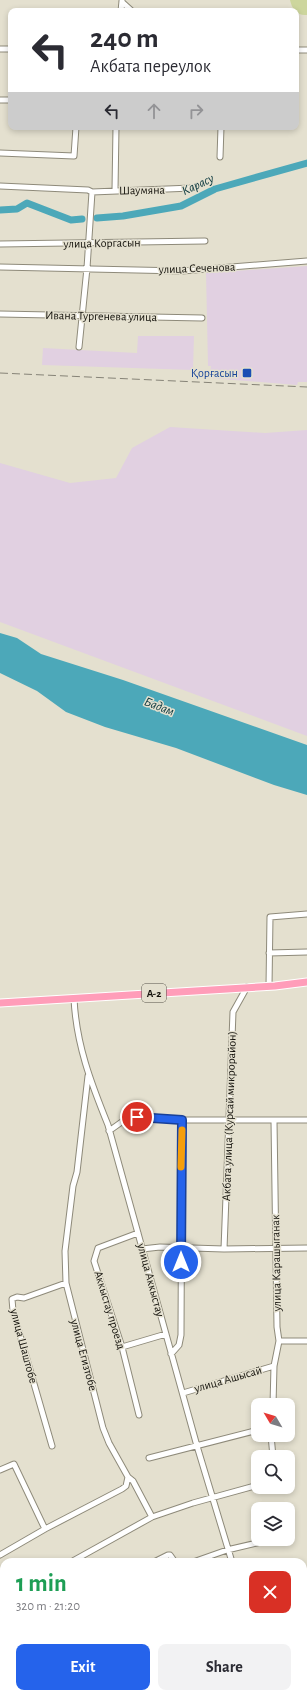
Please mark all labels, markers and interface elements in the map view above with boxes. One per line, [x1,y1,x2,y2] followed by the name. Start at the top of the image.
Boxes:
[24,24,76,76] icon: left
[90,25,159,53] text: 240 m
[90,58,211,76] text: Акбата переулок
[101,100,123,122] icon: left
[143,100,165,122] icon: ahead
[185,100,207,122] icon: right
[180,172,217,198] water label: Карасу
[119,184,166,197] street label: Шаумяна
[62,236,141,251] street label: улица Коргасын
[157,261,236,276] street label: улица Сеченова
[45,309,158,324] street label: Ивана Тургенева улица
[191,367,238,379] place label: Қорғасын
[241,367,253,379] marker: Қорғасын
[142,695,176,719] water label: Бадам
[142,984,166,1002] road number: A-2
[220,1031,239,1201] street label: Акбата улица (Курсай микрорайон)
[120,1100,154,1134] pin
[126,1106,148,1128] icon: arrive
[269,1214,284,1313] street label: улица Карашыганак
[134,1241,167,1318] street label: улица Аккыстау
[160,1241,202,1283] position arrow
[91,1269,128,1351] street label: Аккыстау проезд
[7,1306,40,1385] street label: улица Шаштобе
[67,1317,99,1392] street label: улица Егизтобе
[192,1364,263,1396] street label: улица Ашысай
[251,1398,295,1442] north arrow
[251,1398,295,1546] map controls
[251,1450,295,1494] button: search
[251,1502,295,1546] button: layers
[249,1571,291,1613] button: close
[16,1572,67,1596] text: 1 min
[16,1600,80,1613] text: 320 m · 21:20
[16,1644,150,1690] button: Exit
[158,1644,291,1690] button: Share

